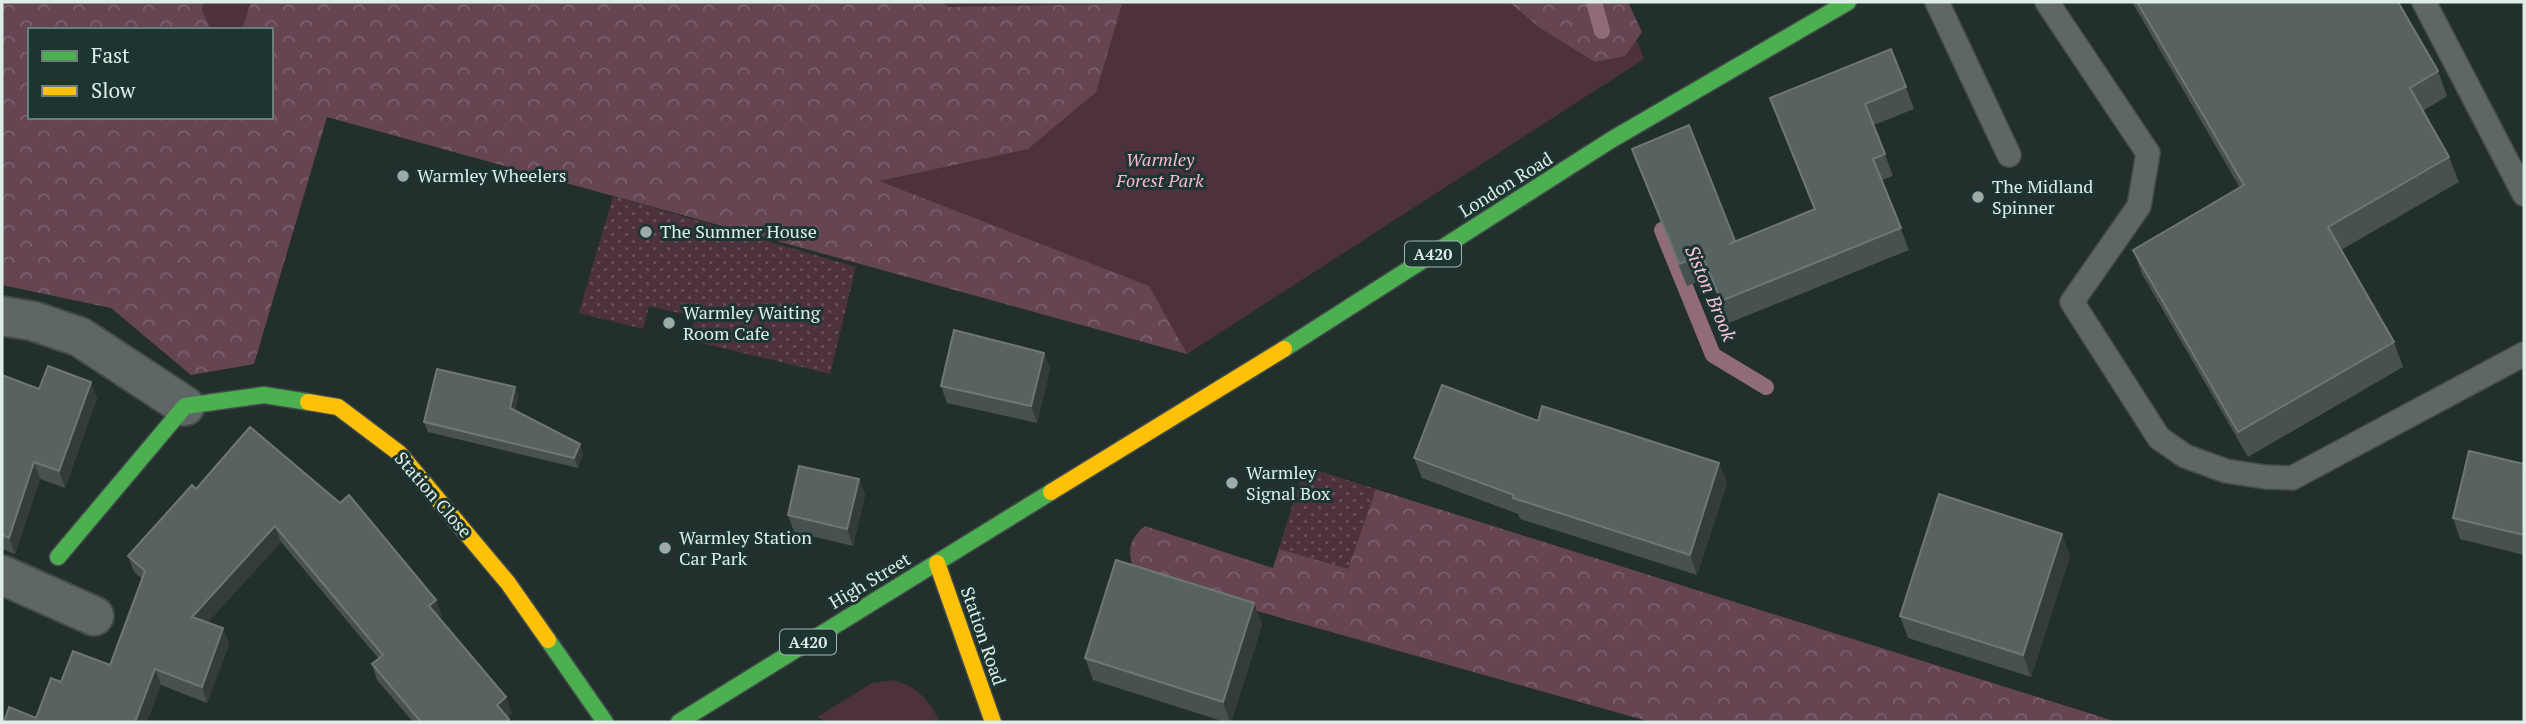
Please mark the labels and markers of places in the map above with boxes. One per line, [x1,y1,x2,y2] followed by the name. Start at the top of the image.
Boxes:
[417,163,566,187] place label: Warmley Wheelers
[395,168,411,184] marker: Warmley Wheelers
[1992,174,2093,219] place label: The Midland Spinner
[1970,189,1986,205] marker: The Midland Spinner
[660,219,817,243] place label: The Summer House
[638,224,654,240] marker: The Summer House
[683,300,821,345] place label: Warmley Waiting Room Cafe
[661,315,677,331] marker: Warmley Waiting Room Cafe
[1246,460,1331,505] place label: Warmley Signal Box
[1224,475,1240,491] marker: Warmley Signal Box
[679,525,812,570] place label: Warmley Station Car Park
[657,540,673,556] marker: Warmley Station Car Park

